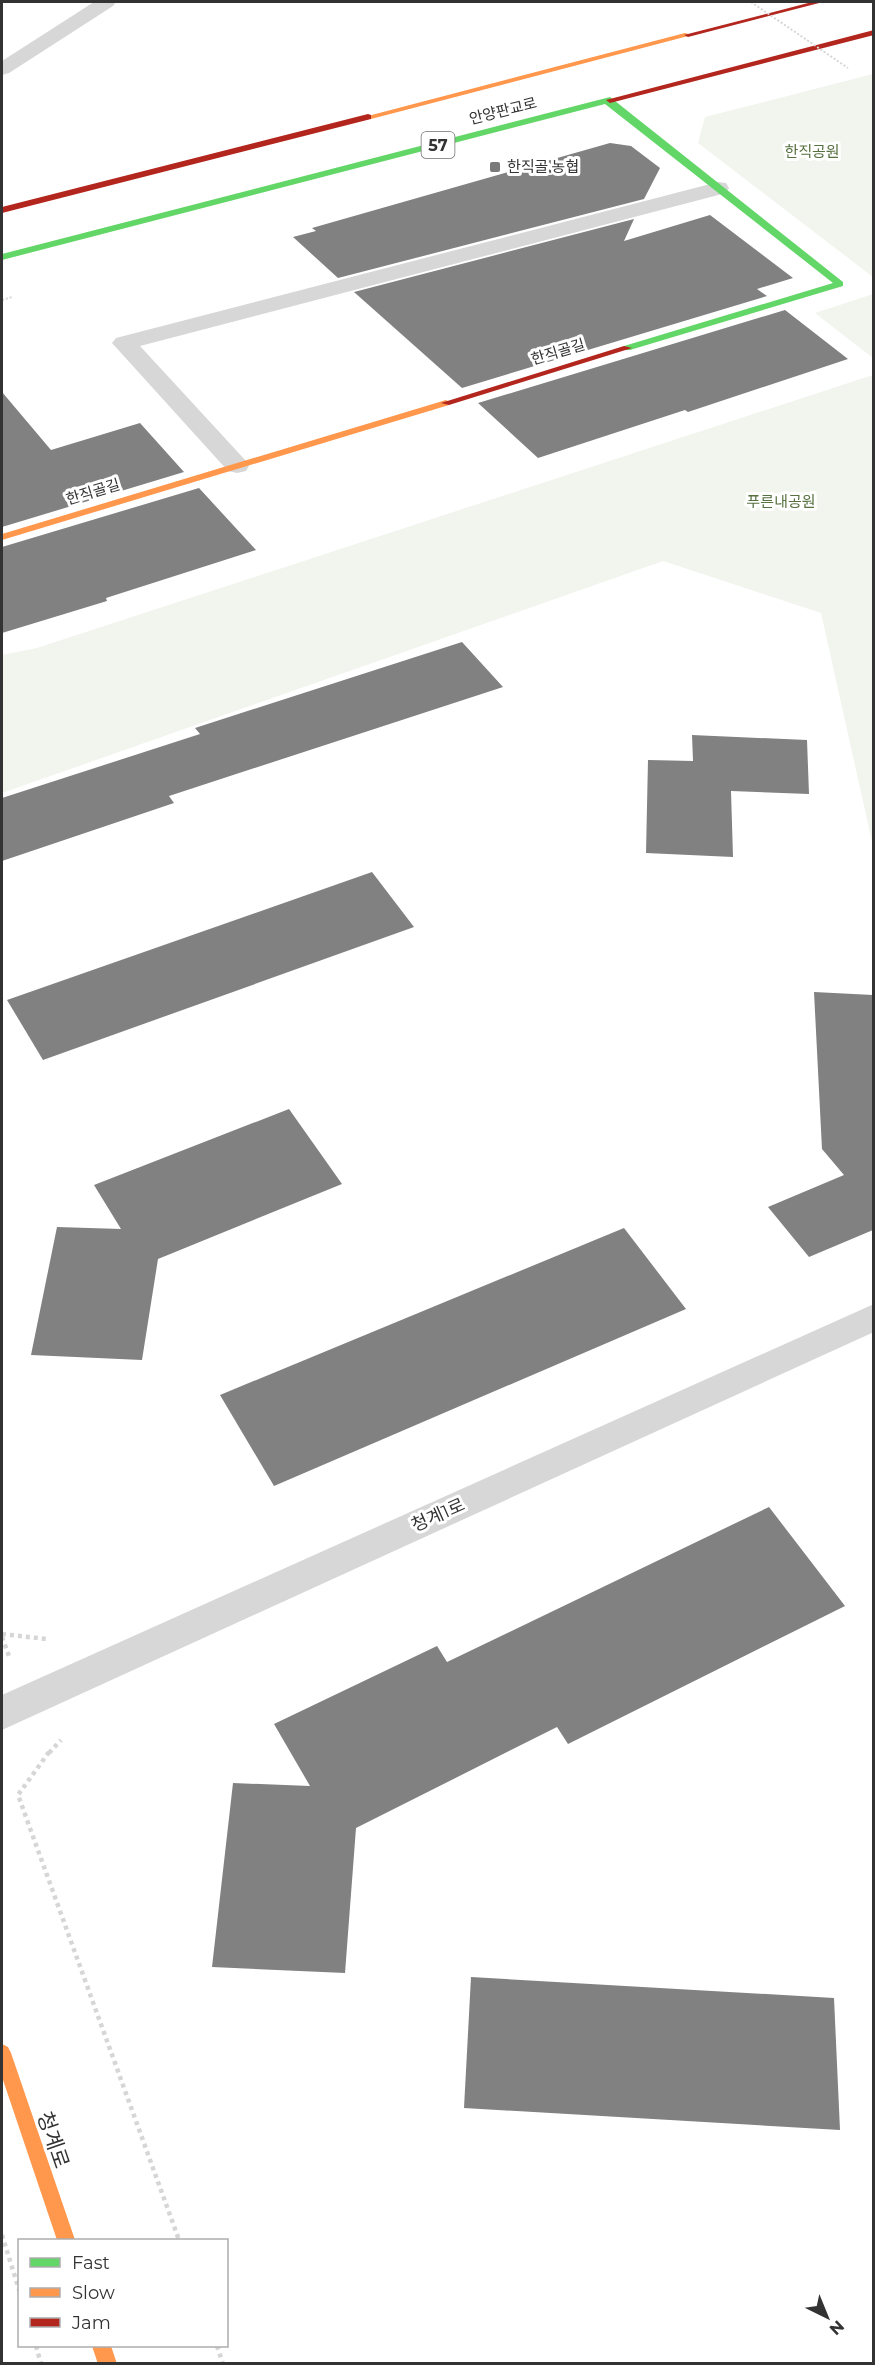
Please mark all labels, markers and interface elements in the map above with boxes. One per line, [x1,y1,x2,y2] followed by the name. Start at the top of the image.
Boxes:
[467,93,539,128] street label: 안양판교로
[422,132,454,158] road number: 57
[784,142,840,161] park label: 한직공원
[507,157,579,176] place label: 한직골.농협
[488,160,502,174] marker: 한직골.농협
[529,334,587,369] street label: 한직골길
[64,474,122,509] street label: 한직골길
[746,492,816,511] park label: 푸른내공원
[408,1494,468,1536] street label: 청계1로
[32,2108,75,2171] street label: 청계로
[18,2239,228,2347] legend
[72,2252,110,2274] text: Fast
[72,2282,115,2304] text: Slow
[797,2287,857,2347] north arrow
[71,2312,111,2334] text: Jam
[826,2316,848,2339] text: N

